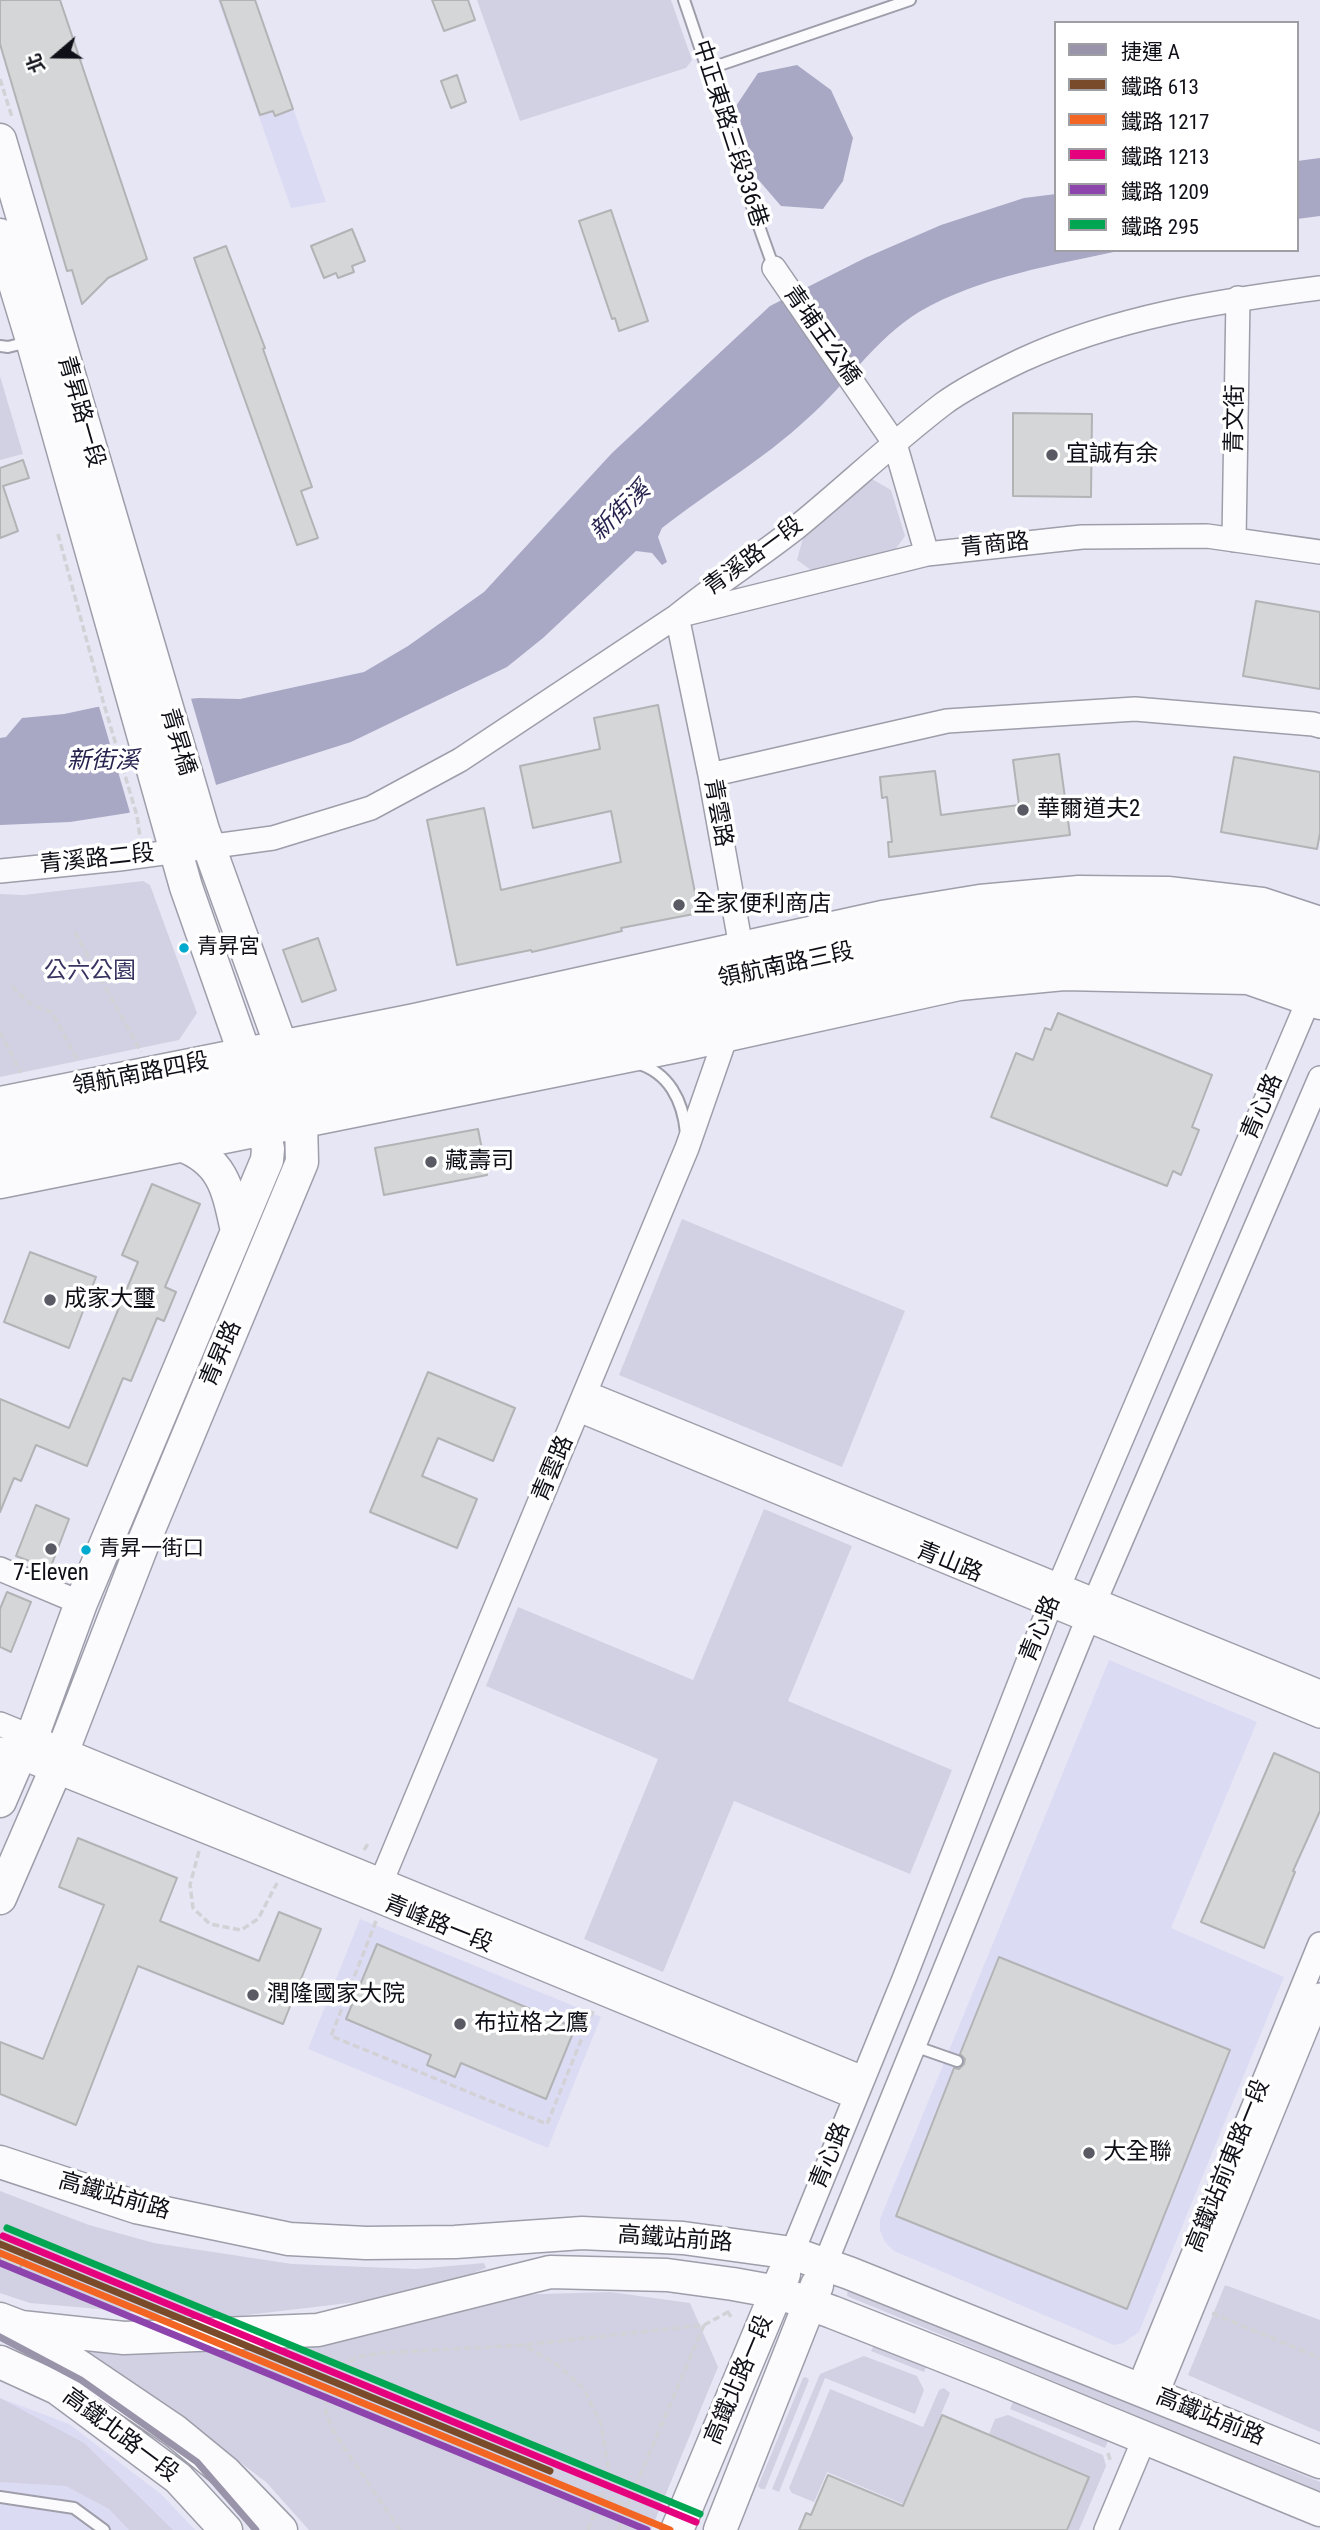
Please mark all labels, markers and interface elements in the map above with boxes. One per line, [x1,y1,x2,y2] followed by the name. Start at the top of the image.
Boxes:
[21,21,91,91] north arrow
[1054,21,1299,252] legend
[686,37,772,231] street label: 中正東路三段336巷
[1121,40,1180,64] text: 捷運 A
[22,50,50,76] text: 北
[1121,75,1199,99] text: 鐵路 613
[1121,110,1209,134] text: 鐵路 1217
[1121,145,1209,169] text: 鐵路 1213
[1121,180,1209,204] text: 鐵路 1209
[1121,215,1199,239] text: 鐵路 295
[777,281,865,391] street label: 青埔王公橋
[51,353,109,471] street label: 青昇路一段
[1222,384,1250,454] street label: 青文街
[1066,441,1158,469] place label: 宜誠有余
[1044,447,1060,463] marker: 宜誠有余
[585,477,657,547] water label: 新街溪
[699,512,809,602] street label: 青溪路一段
[959,529,1031,563] street label: 青商路
[154,705,200,779] street label: 青昇橋
[67,748,139,776] water label: 新街溪
[697,777,737,849] street label: 青雲路
[1037,796,1140,824] place label: 華爾道夫2
[1015,802,1031,818] marker: 華爾道夫2
[38,840,156,880] street label: 青溪路二段
[693,891,831,919] place label: 全家便利商店
[671,897,687,913] marker: 全家便利商店
[197,935,260,961] place label: 青昇宮
[716,938,856,994] street label: 領航南路三段
[177,941,191,955] marker: 青昇宮
[44,958,136,986] park label: 公六公園
[71,1048,211,1102] street label: 領航南路四段
[1237,1070,1289,1144] street label: 青心路
[445,1148,514,1176] place label: 藏壽司
[423,1154,439,1170] marker: 藏壽司
[64,1286,156,1314] place label: 成家大璽
[42,1292,58,1308] marker: 成家大璽
[196,1317,248,1391] street label: 青昇路
[528,1432,580,1506] street label: 青雲路
[99,1537,204,1563] place label: 青昇一街口
[912,1537,986,1589] street label: 青山路
[43,1541,59,1557] marker: 7-Eleven
[79,1543,93,1557] marker: 青昇一街口
[13,1560,89,1588] place label: 7-Eleven
[1015,1592,1067,1666] street label: 青心路
[380,1891,496,1959] street label: 青峰路一段
[267,1981,405,2009] place label: 潤隆國家大院
[245,1987,261,2003] marker: 潤隆國家大院
[474,2010,589,2038] place label: 布拉格之鷹
[452,2016,468,2032] marker: 布拉格之鷹
[1182,2076,1276,2256] street label: 高鐵站前東路一段
[805,2119,857,2193] street label: 青心路
[1103,2139,1172,2167] place label: 大全聯
[1081,2145,1097,2161] marker: 大全聯
[55,2168,173,2226] street label: 高鐵站前路
[617,2222,733,2258] street label: 高鐵站前路
[700,2311,780,2449] street label: 高鐵北路一段
[57,2383,183,2489] street label: 高鐵北路一段
[1152,2384,1268,2452] street label: 高鐵站前路

